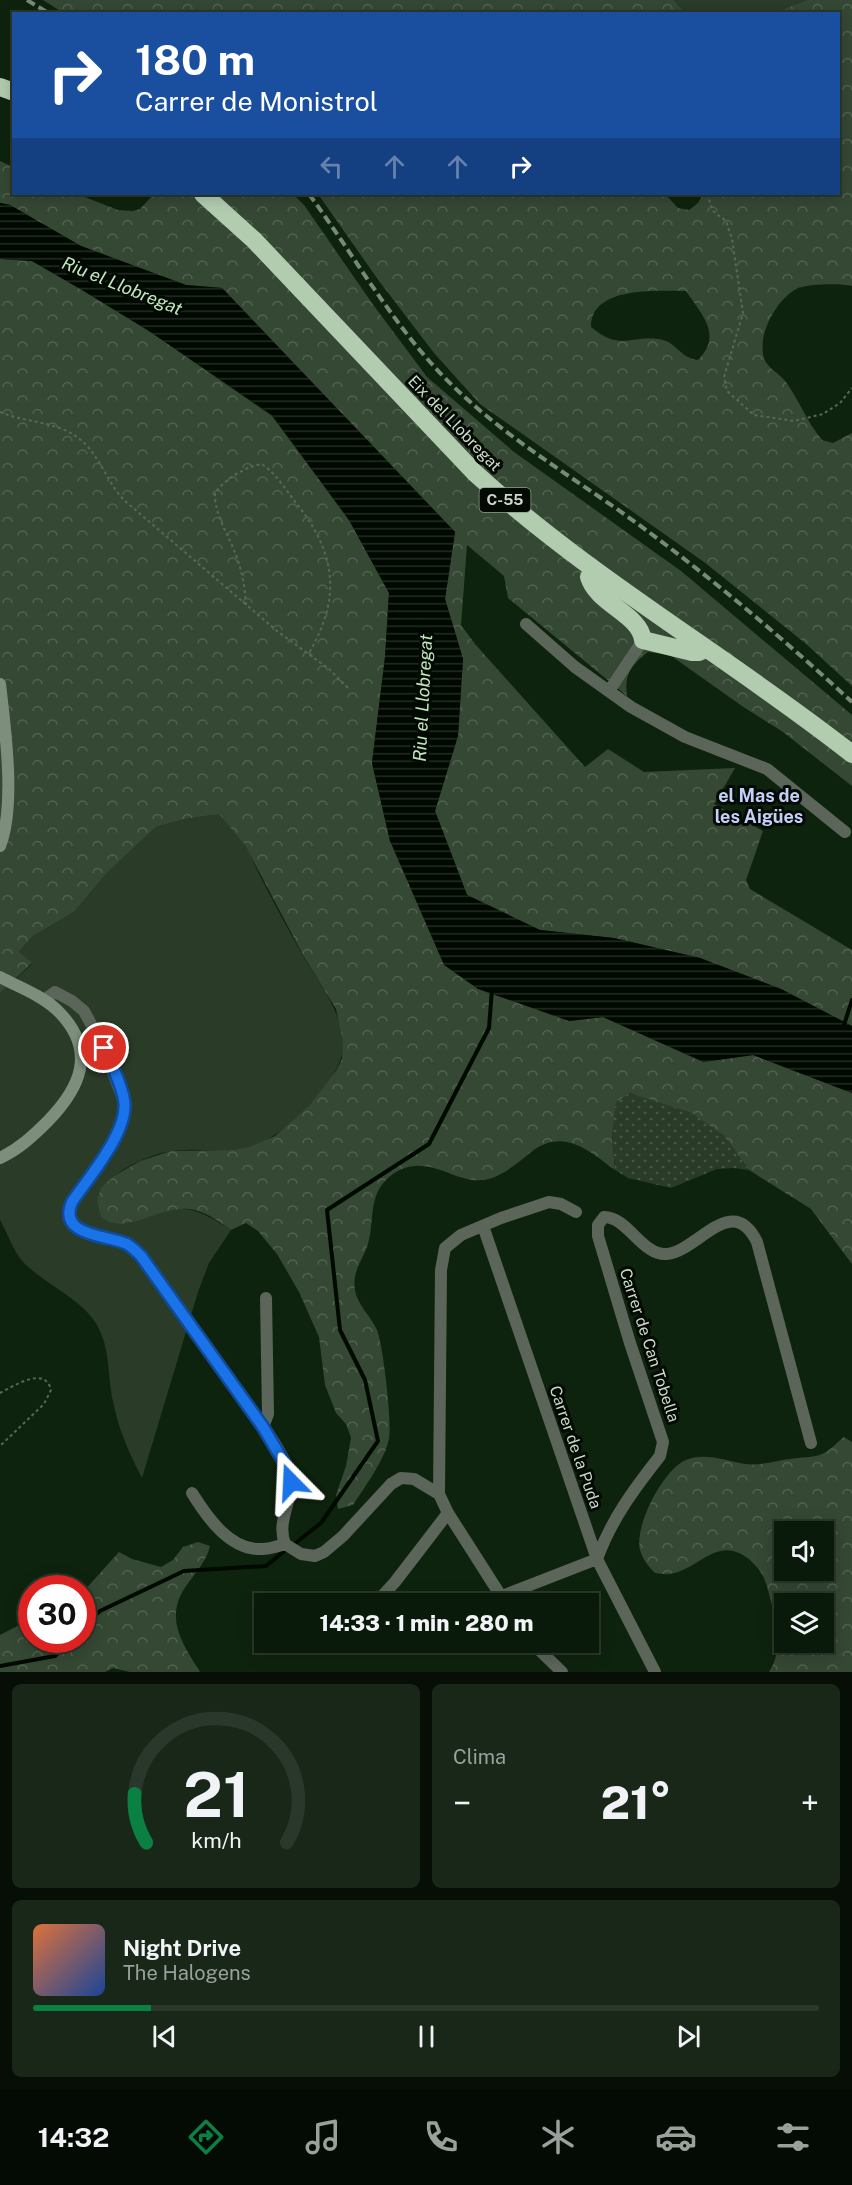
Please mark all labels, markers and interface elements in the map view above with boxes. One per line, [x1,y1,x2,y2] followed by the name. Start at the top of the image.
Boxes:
[135,35,255,84] text: 180 m
[36,36,114,114] icon: right
[135,85,378,117] text: Carrer de Monistrol
[315,150,348,183] icon: left
[378,150,411,183] icon: ahead
[441,150,474,183] icon: ahead
[504,150,537,183] icon: right
[59,252,186,319] water label: Riu el Llobregat
[404,372,505,475] street label: Eix del Llobregat
[480,488,530,512] road number: C-55
[409,633,436,762] water label: Riu el Llobregat
[715,785,803,827] district label: el Mas de les Aigües
[78,1022,129,1073] pin
[87,1031,120,1064] icon: arrive
[616,1266,683,1424] street label: Carrer de Can Tobella
[546,1383,605,1511] street label: Carrer de la Puda
[259,1450,323,1514] position arrow
[774,1521,834,1653] map controls
[774,1521,834,1581] button: sound
[18,1575,96,1653] speed limit sign: 30
[774,1593,834,1653] button: layers
[319,1610,534,1636] text: 14:33 · 1 min · 280 m
[453,1745,506,1769] text: Clima
[183,1758,249,1831] text: 21
[601,1776,671,1829] text: 21°
[453,1784,471,1822] text: −
[801,1784,819,1822] text: +
[191,1828,241,1853] text: km/h
[123,1935,241,1961] text: Night Drive
[123,1961,251,1985] text: The Halogens
[148,2020,181,2053] icon: previous
[410,2020,443,2053] icon: pause
[672,2020,705,2053] icon: next
[185,2116,227,2158] icon: directions
[302,2116,344,2158] icon: music
[420,2116,462,2158] icon: phone
[537,2116,579,2158] icon: climate
[655,2116,697,2158] icon: car
[772,2116,814,2158] icon: filters
[38,2121,109,2153] text: 14:32

